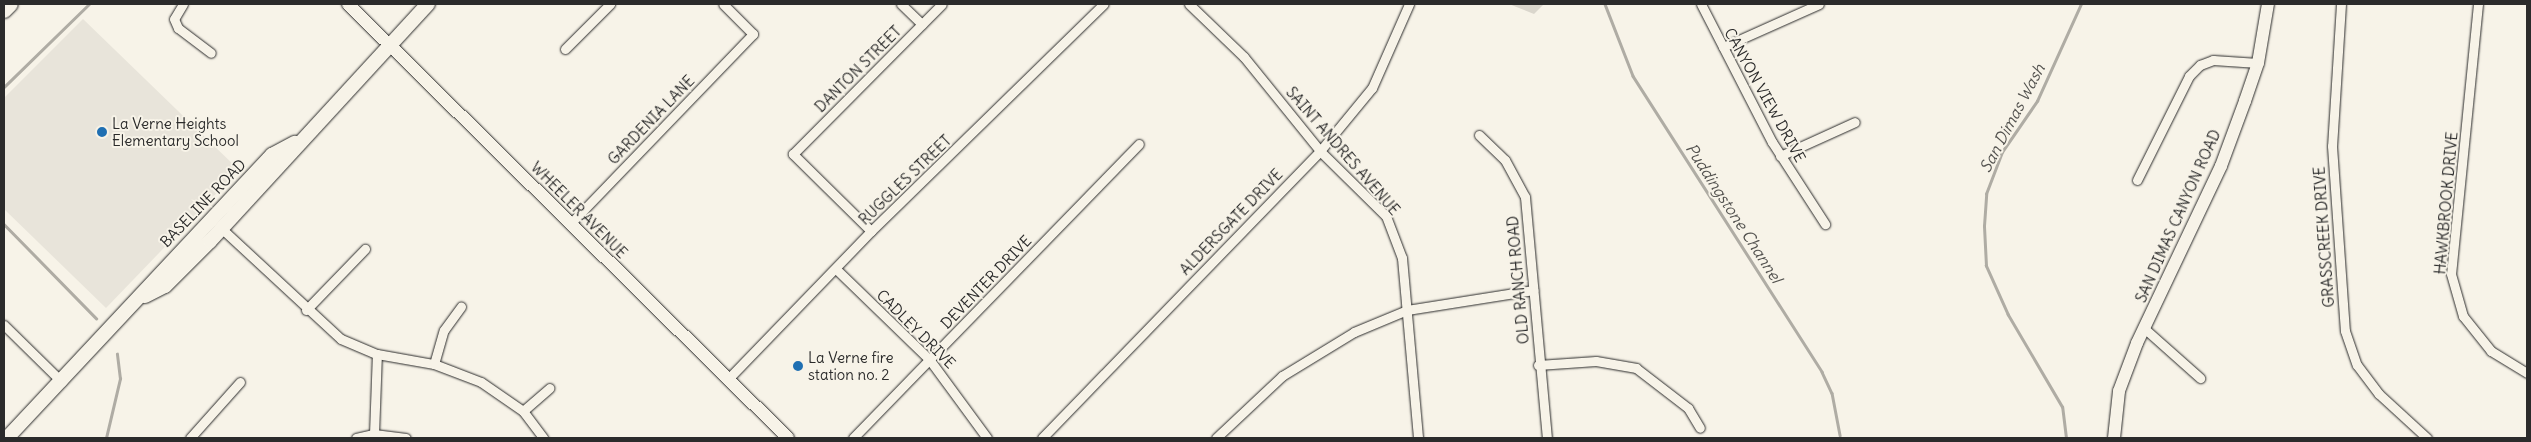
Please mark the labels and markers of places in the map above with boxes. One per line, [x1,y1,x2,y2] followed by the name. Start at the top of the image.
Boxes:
[112,114,239,149] place label: La Verne Heights Elementary School
[96,126,108,138] marker: La Verne Heights Elementary School
[808,348,894,383] place label: La Verne fire station no. 2
[792,360,804,372] marker: La Verne fire station no. 2

